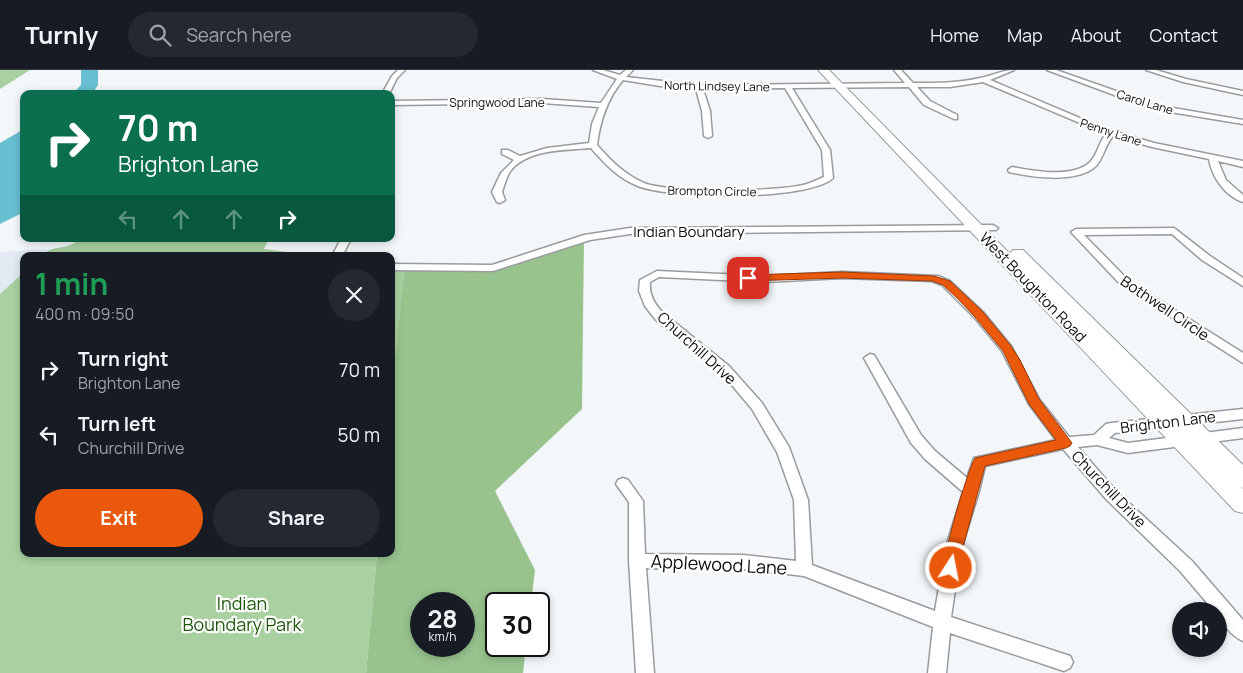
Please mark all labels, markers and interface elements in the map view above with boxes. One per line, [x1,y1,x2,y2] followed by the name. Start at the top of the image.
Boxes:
[128,12,478,57] search box
[25,18,98,51] text: Turnly
[146,21,174,49] icon: search
[186,22,292,48] text: Search here
[930,23,979,47] text: Home
[1007,23,1043,47] text: Map
[1071,23,1121,47] text: About
[1149,23,1218,47] text: Contact
[664,77,770,95] street label: North Lindsey Lane
[1114,85,1176,119] street label: Carol Lane
[449,94,545,111] street label: Springwood Lane
[118,104,198,152] text: 70 m
[35,110,100,175] icon: right
[1078,114,1144,150] street label: Penny Lane
[118,149,259,179] text: Brighton Lane
[667,182,757,200] street label: Brompton Circle
[114,205,142,233] icon: left
[167,205,195,233] icon: ahead
[220,205,248,233] icon: ahead
[273,205,301,233] icon: right
[633,221,745,242] street label: Indian Boundary
[975,227,1091,347] street label: West Boughton Road
[727,257,769,299] pin
[35,263,108,304] text: 1 min
[734,264,762,292] icon: arrive
[328,269,380,321] button: close
[1117,271,1214,346] street label: Bothwell Circle
[35,303,134,325] text: 400 m · 09:50
[653,307,741,389] street label: Churchill Drive
[78,346,168,372] text: Turn right
[35,356,63,384] icon: right
[339,357,380,383] text: 70 m
[78,372,180,394] text: Brighton Lane
[1119,406,1217,438] street label: Brighton Lane
[78,411,156,437] text: Turn left
[35,421,63,449] icon: left
[338,422,380,448] text: 50 m
[78,437,184,459] text: Churchill Drive
[1067,446,1151,532] street label: Churchill Drive
[35,489,203,547] button: Exit
[213,489,380,547] button: Share
[924,541,976,593] position arrow
[650,548,788,580] street label: Applewood Lane
[182,591,303,636] park label: Indian Boundary Park
[485,592,550,657] speed limit sign: 30
[427,601,458,636] text: 28
[1172,602,1227,657] map controls
[1172,602,1227,657] button: sound
[429,628,456,645] text: km/h

